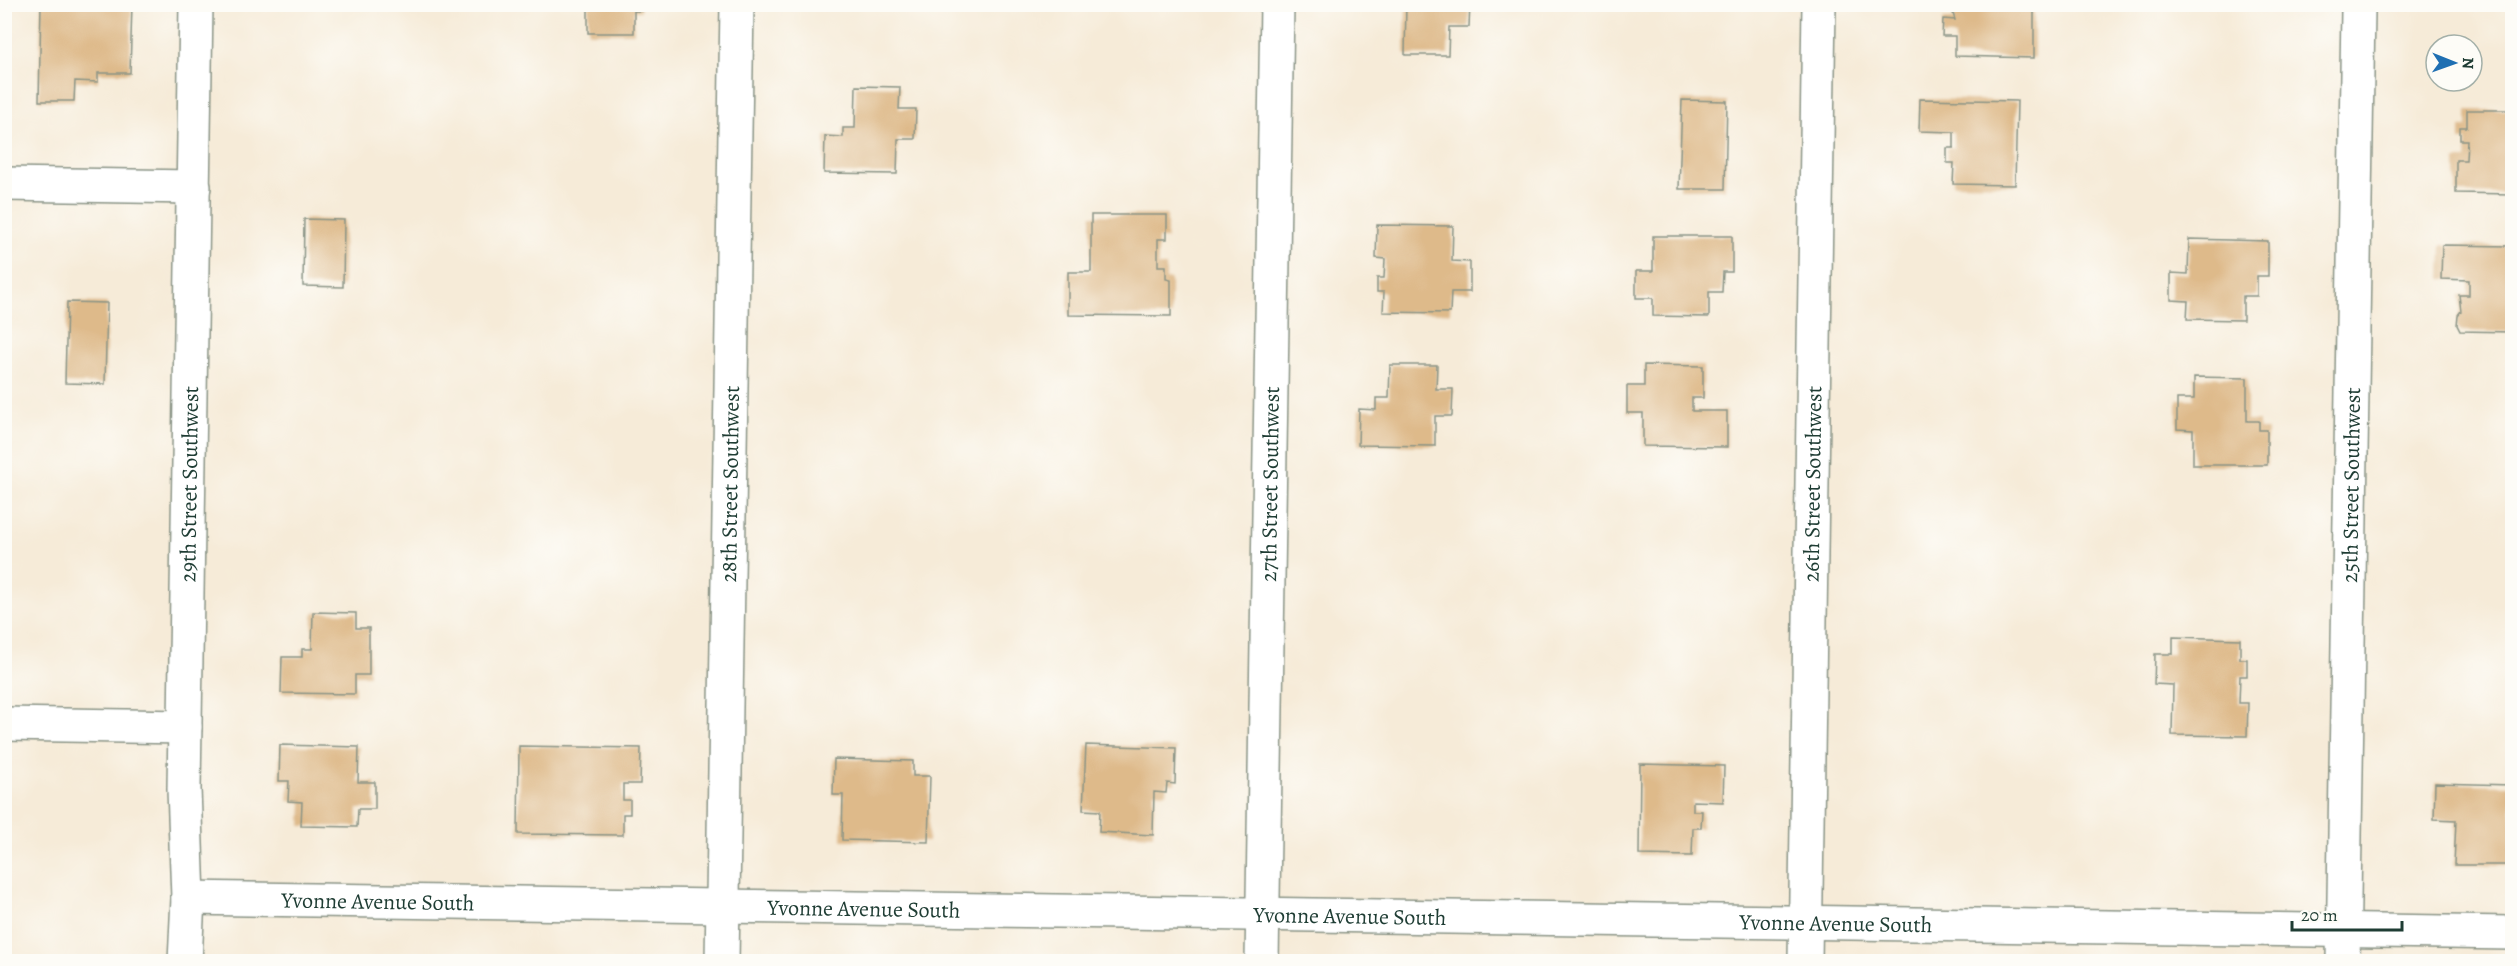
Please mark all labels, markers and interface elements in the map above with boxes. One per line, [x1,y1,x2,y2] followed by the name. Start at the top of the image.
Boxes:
[2424,33,2484,93] north arrow
[2457,57,2479,70] text: N
[714,385,747,583] street label: 28th Street Southwest
[173,386,206,583] street label: 29th Street Southwest
[1254,386,1287,582] street label: 27th Street Southwest
[1797,386,1829,582] street label: 26th Street Southwest
[2335,387,2368,583] street label: 25th Street Southwest
[280,885,475,918] street label: Yvonne Avenue South
[766,893,961,926] street label: Yvonne Avenue South
[2292,894,2402,932] scale bar
[1252,900,1447,933] street label: Yvonne Avenue South
[2301,903,2338,927] text: 20 m
[1738,907,1933,940] street label: Yvonne Avenue South

